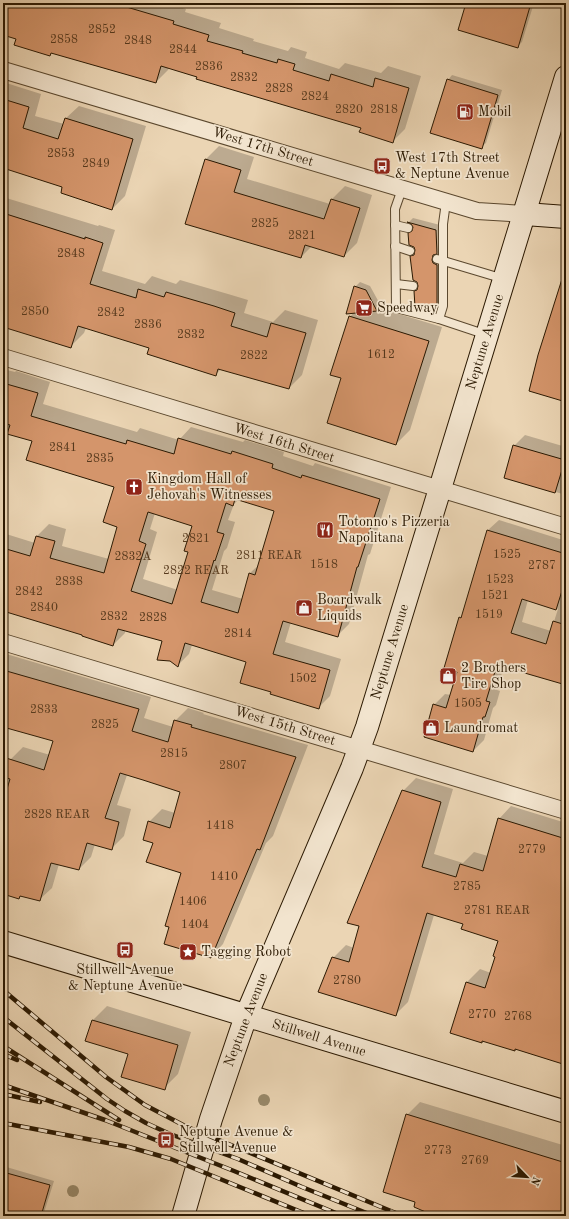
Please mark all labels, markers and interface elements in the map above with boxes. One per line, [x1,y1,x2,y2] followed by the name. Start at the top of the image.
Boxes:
[88,23,116,36] house number: 2852
[50,33,78,46] house number: 2858
[124,35,152,47] house number: 2848
[169,44,197,56] house number: 2844
[195,61,223,73] house number: 2836
[230,72,258,84] house number: 2832
[265,83,293,95] house number: 2828
[301,91,329,103] house number: 2824
[455,102,475,122] fuel station icon: Mobil
[335,104,363,116] house number: 2820
[370,104,398,116] house number: 2818
[478,105,512,119] place label: Mobil
[211,125,315,169] street label: West 17th Street
[47,147,75,160] house number: 2853
[395,151,509,181] place label: West 17th Street & Neptune Avenue
[372,156,392,176] bus stop icon: West 17th Street & Neptune Avenue
[82,158,110,170] house number: 2849
[251,217,279,230] house number: 2825
[288,230,316,242] house number: 2821
[57,248,85,260] house number: 2848
[464,293,506,391] street label: Neptune Avenue
[354,298,374,318] supermarket icon: Speedway
[377,301,438,315] place label: Speedway
[21,305,49,318] house number: 2850
[97,307,125,319] house number: 2842
[134,319,162,331] house number: 2836
[177,329,205,341] house number: 2832
[367,349,395,361] house number: 1612
[240,350,268,362] house number: 2822
[232,421,336,465] street label: West 16th Street
[49,442,77,454] house number: 2841
[86,452,114,465] house number: 2835
[147,472,272,502] place label: Kingdom Hall of Jehovah's Witnesses
[124,477,144,497] church icon: Kingdom Hall of Jehovah's Witnesses
[338,515,450,545] place label: Totonno's Pizzeria Napolitana
[315,520,335,540] restaurant icon: Totonno's Pizzeria Napolitana
[182,533,210,545] house number: 2821
[493,548,521,561] house number: 1525
[236,550,302,562] house number: 2811 REAR
[114,551,152,563] house number: 2832A
[310,558,338,571] house number: 1518
[528,560,556,572] house number: 2787
[163,565,229,577] house number: 2822 REAR
[486,573,514,586] house number: 1523
[55,576,83,588] house number: 2838
[15,586,43,598] house number: 2842
[481,589,509,602] house number: 1521
[317,593,382,623] place label: Boardwalk Liquids
[294,598,314,618] shop icon: Boardwalk Liquids
[30,602,58,614] house number: 2840
[369,603,411,701] street label: Neptune Avenue
[475,608,503,621] house number: 1519
[100,611,128,623] house number: 2832
[139,612,167,624] house number: 2828
[224,628,252,640] house number: 2814
[461,661,526,691] place label: 2 Brothers Tire Shop
[438,666,458,686] shop icon: 2 Brothers Tire Shop
[289,672,317,685] house number: 1502
[454,697,482,710] house number: 1505
[30,704,58,716] house number: 2833
[233,704,337,748] street label: West 15th Street
[91,718,119,731] house number: 2825
[421,718,441,738] shop icon: Laundromat
[444,721,518,735] place label: Laundromat
[160,747,188,760] house number: 2815
[219,760,247,772] house number: 2807
[24,809,90,821] house number: 2828 REAR
[206,820,234,832] house number: 1418
[518,844,546,856] house number: 2779
[210,871,238,883] house number: 1410
[453,880,481,893] house number: 2785
[179,896,207,908] house number: 1406
[464,905,530,917] house number: 2781 REAR
[181,919,209,931] house number: 1404
[115,940,135,960] bus stop icon: Stillwell Avenue & Neptune Avenue
[178,942,198,962] place icon: Tagging Robot
[201,945,291,959] place label: Tagging Robot
[68,963,182,993] place label: Stillwell Avenue & Neptune Avenue
[222,971,270,1069] street label: Neptune Avenue
[333,975,361,987] house number: 2780
[468,1009,496,1021] house number: 2770
[504,1011,532,1023] house number: 2768
[270,1017,368,1059] street label: Stillwell Avenue
[179,1125,293,1155] place label: Neptune Avenue & Stillwell Avenue
[156,1130,176,1150] bus stop icon: Neptune Avenue & Stillwell Avenue
[424,1145,452,1157] house number: 2773
[461,1155,489,1167] house number: 2769
[507,1157,547,1197] north arrow
[528,1174,541,1187] text: N

